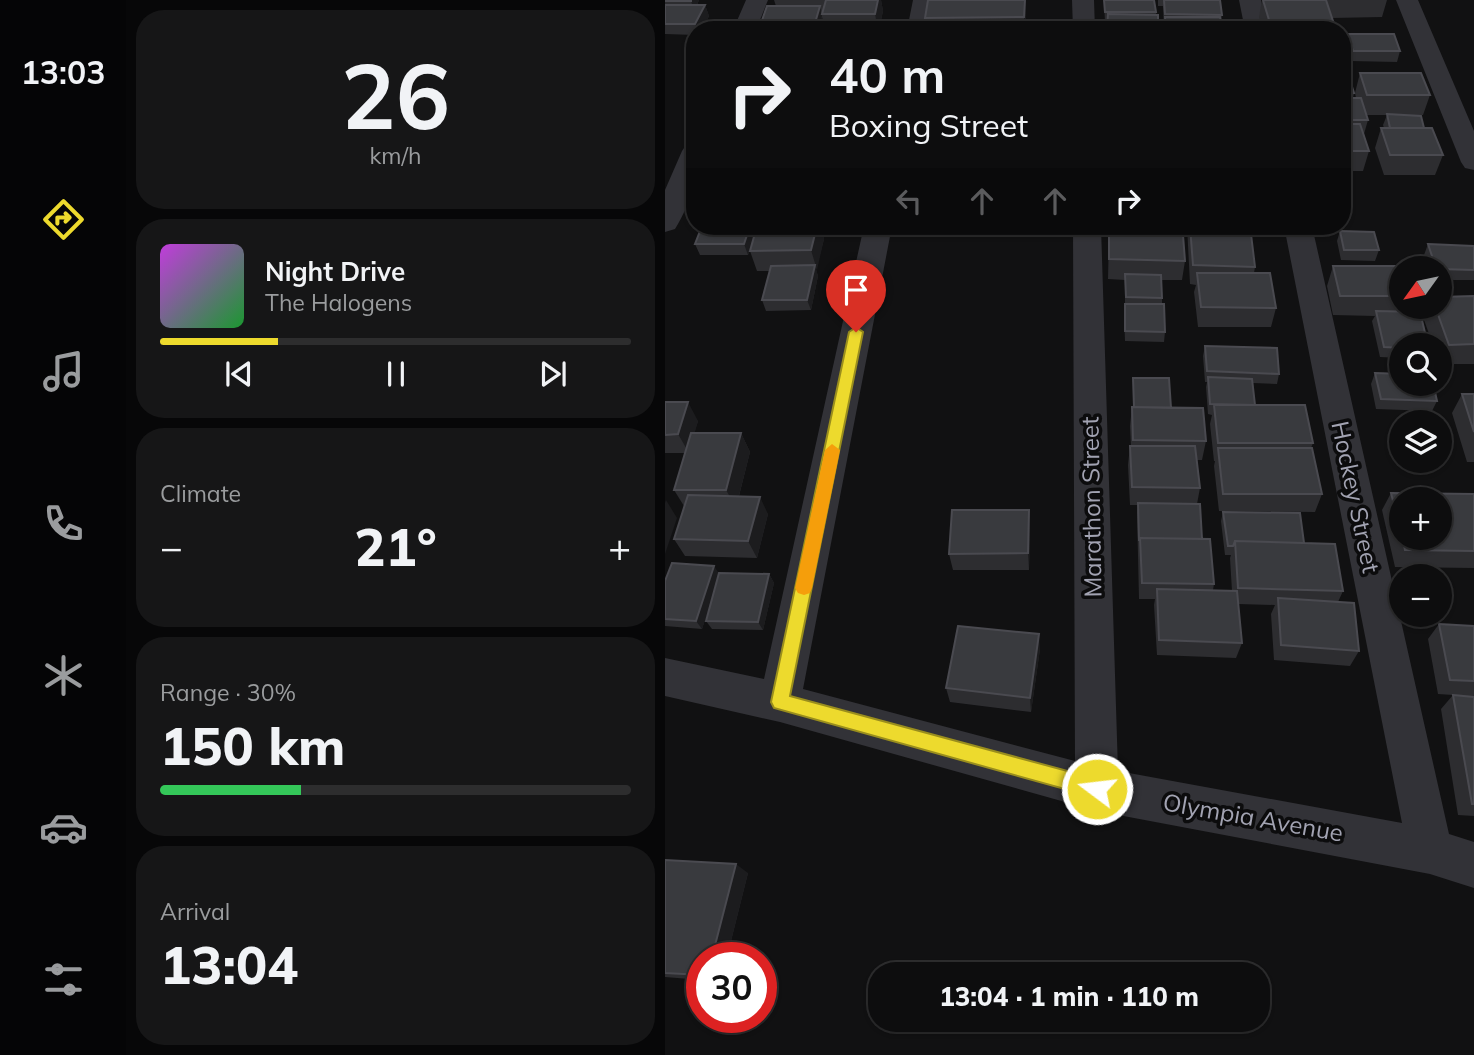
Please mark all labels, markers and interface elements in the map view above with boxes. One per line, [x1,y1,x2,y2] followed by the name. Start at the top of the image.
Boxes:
[341,38,450,152] text: 26
[829,44,945,105] text: 40 m
[714,49,805,140] icon: right
[21,52,105,92] text: 13:03
[829,105,1028,145] text: Boxing Street
[369,141,422,170] text: km/h
[890,182,928,220] icon: left
[963,182,1001,220] icon: ahead
[1036,182,1074,220] icon: ahead
[1109,182,1147,220] icon: right
[39,195,88,244] icon: directions
[265,255,405,288] text: Night Drive
[1389,256,1453,318] north arrow
[1389,256,1452,627] map controls
[826,260,886,332] pin
[837,271,875,309] icon: arrive
[265,288,412,317] text: The Halogens
[1389,333,1452,396] button: search
[39,347,88,396] icon: music
[220,355,258,393] icon: previous
[377,355,415,393] icon: pause
[534,355,572,393] icon: next
[1389,410,1452,473] button: layers
[1074,416,1108,598] street label: Marathon Street
[1325,418,1387,575] street label: Hockey Street
[160,479,241,508] text: Climate
[1389,487,1452,550] button: +
[39,499,88,548] icon: phone
[354,514,437,579] text: 21°
[160,523,183,571] text: −
[608,523,631,571] text: +
[1389,564,1452,627] button: −
[39,651,88,700] icon: climate
[160,678,296,707] text: Range · 30%
[160,713,345,778] text: 150 km
[1060,752,1134,826] position arrow
[1161,786,1346,848] street label: Olympia Avenue
[39,803,88,852] icon: car
[160,897,230,926] text: Arrival
[160,932,298,997] text: 13:04
[686,942,777,1033] speed limit sign: 30
[39,955,88,1004] icon: filters
[939,980,1199,1013] text: 13:04 · 1 min · 110 m

